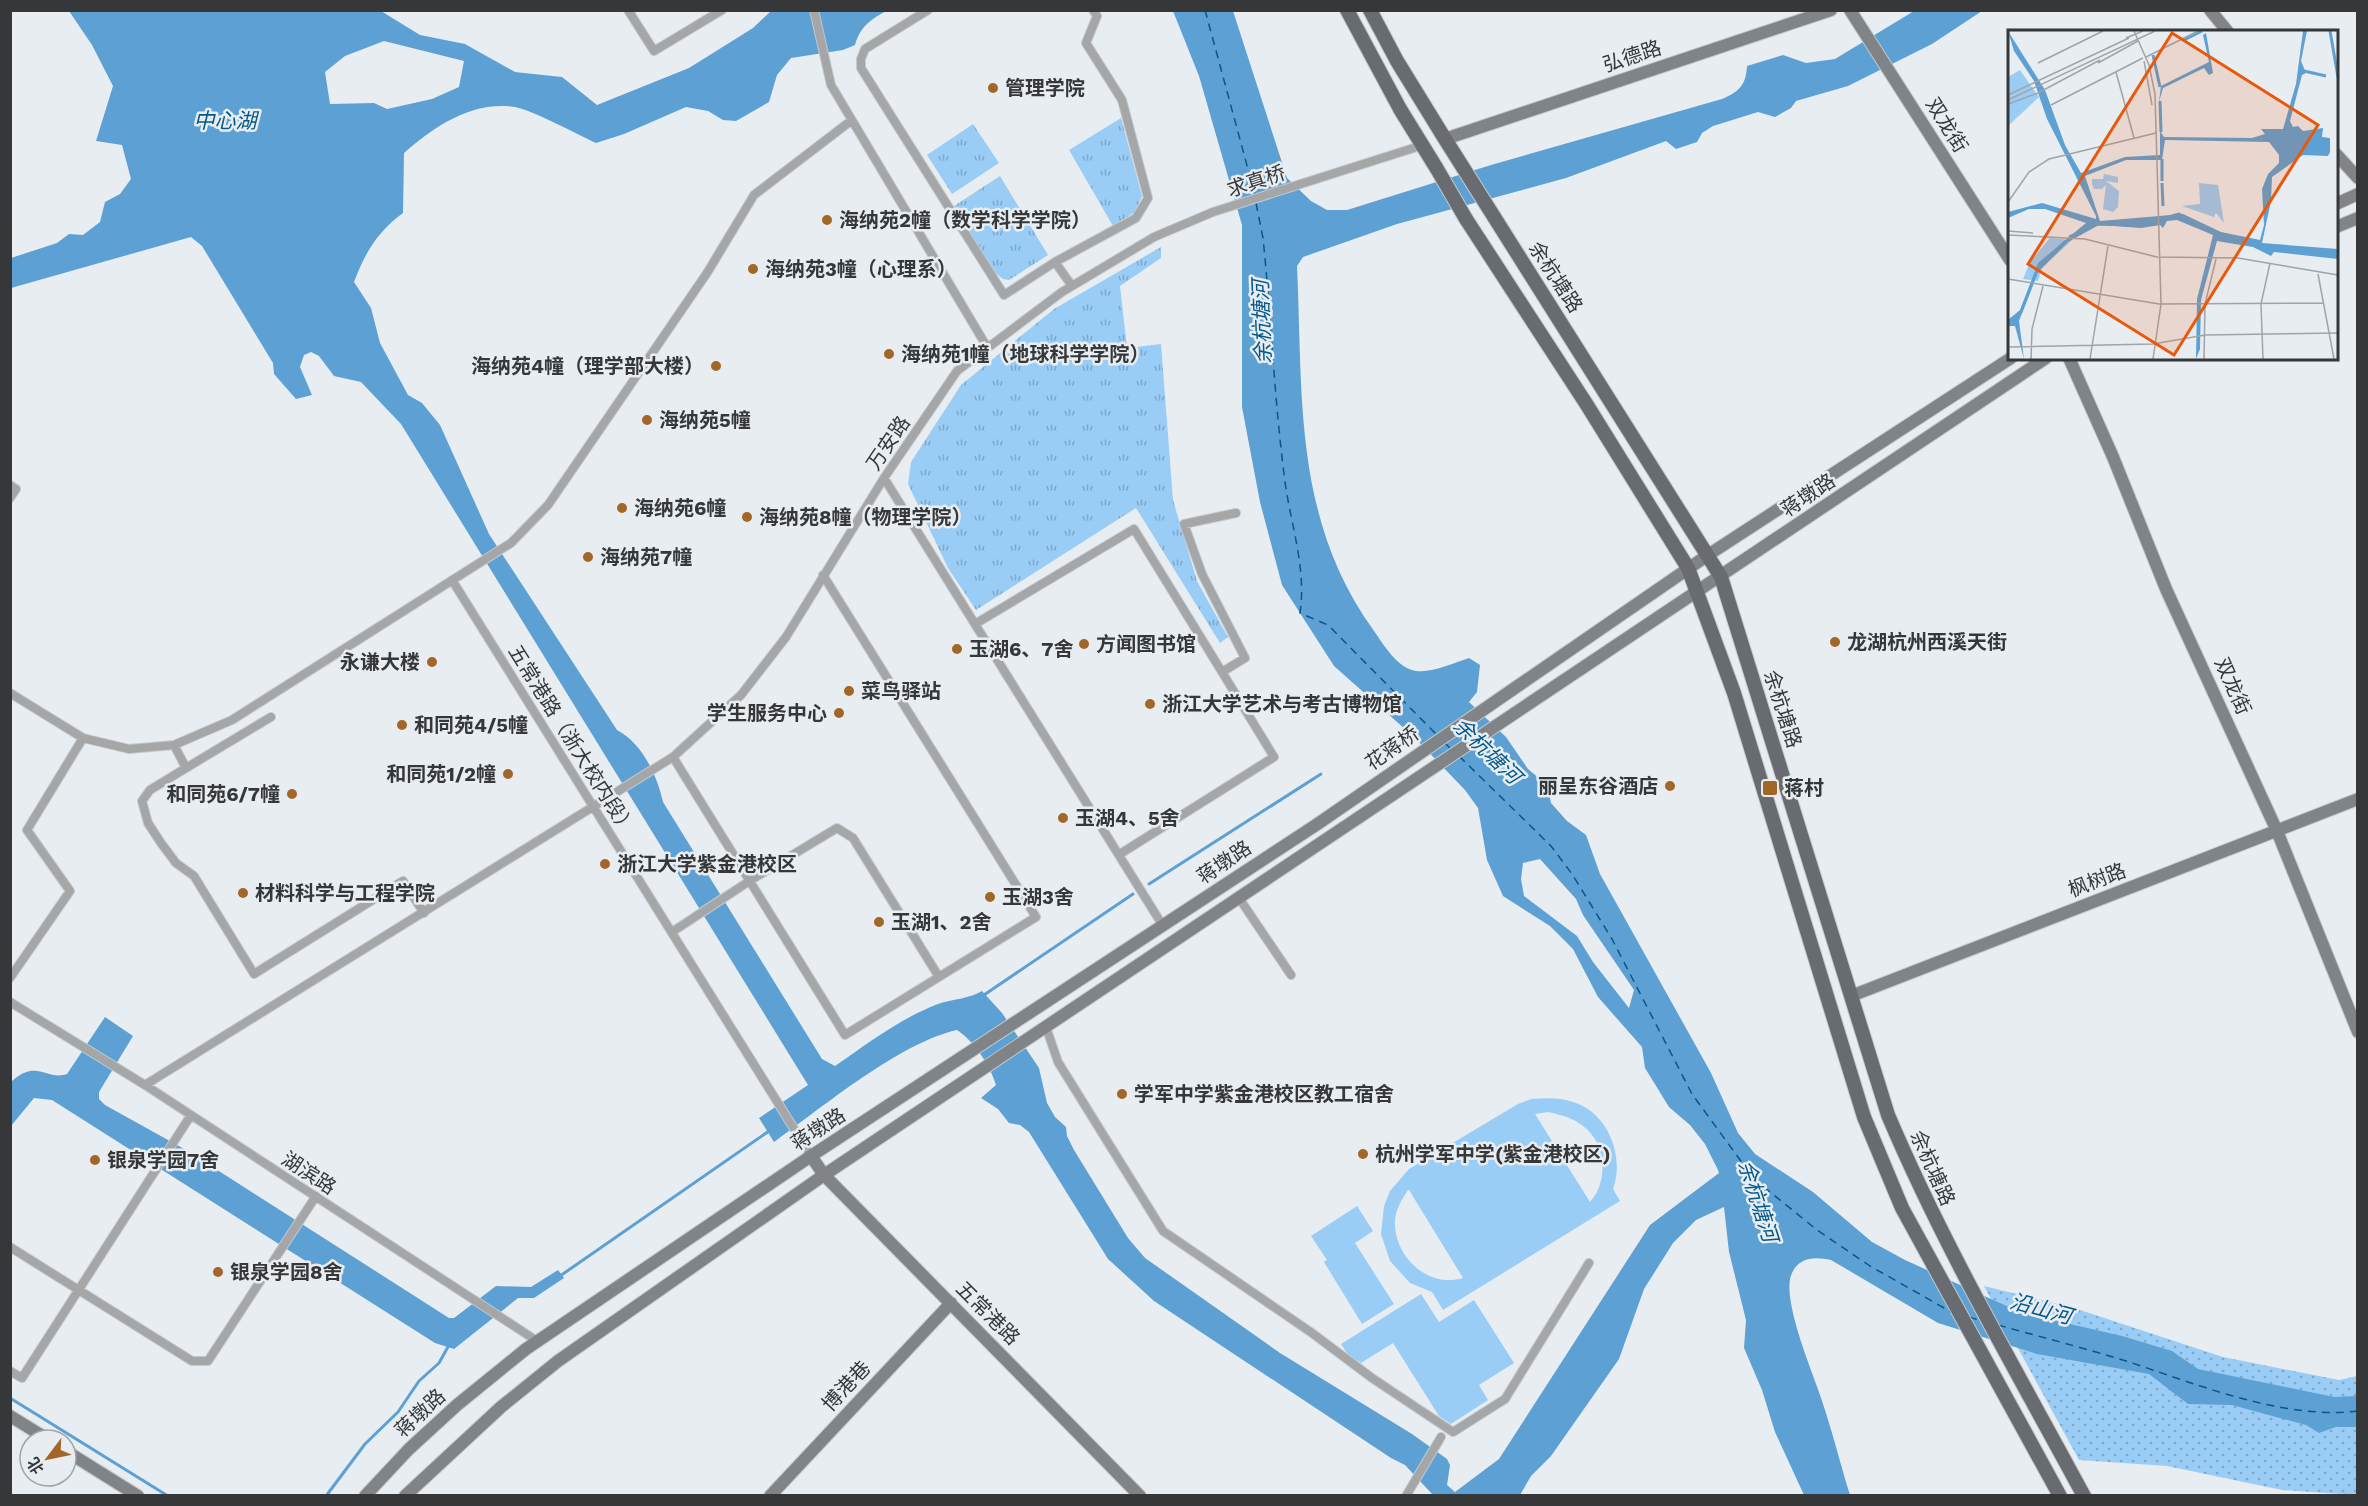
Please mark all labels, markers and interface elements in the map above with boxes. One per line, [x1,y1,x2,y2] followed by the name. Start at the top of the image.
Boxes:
[2008,30,2338,360] inset map
[1600,35,1664,77] street label: 弘德路
[1005,76,1085,100] place label: 管理学院
[986,81,1000,95] marker: 管理学院
[1921,93,1973,157] street label: 双龙街
[194,108,259,133] water label: 中心湖
[1224,160,1288,202] street label: 求真桥
[839,208,1091,232] place label: 海纳苑2幢（数学科学学院）
[820,213,834,227] marker: 海纳苑2幢（数学科学学院）
[1524,237,1588,317] street label: 余杭塘路
[765,257,957,281] place label: 海纳苑3幢（心理系）
[746,262,760,276] marker: 海纳苑3幢（心理系）
[1247,276,1275,364] water label: 余杭塘河
[901,342,1150,366] place label: 海纳苑1幢（地球科学学院）
[882,347,896,361] marker: 海纳苑1幢（地球科学学院）
[471,354,704,378] place label: 海纳苑4幢（理学部大楼）
[709,359,723,373] marker: 海纳苑4幢（理学部大楼）
[659,408,751,432] place label: 海纳苑5幢
[861,411,915,475] street label: 万安路
[640,413,654,427] marker: 海纳苑5幢
[1776,468,1840,522] street label: 蒋墩路
[634,496,726,520] place label: 海纳苑6幢
[615,501,629,515] marker: 海纳苑6幢
[759,505,972,529] place label: 海纳苑8幢（物理学院）
[740,510,754,524] marker: 海纳苑8幢（物理学院）
[600,545,692,569] place label: 海纳苑7幢
[581,550,595,564] marker: 海纳苑7幢
[1847,630,2007,654] place label: 龙湖杭州西溪天街
[1096,632,1196,656] place label: 方闻图书馆
[1828,635,1842,649] marker: 龙湖杭州西溪天街
[969,637,1073,661] place label: 玉湖6、7舍
[1077,637,1091,651] marker: 方闻图书馆
[504,640,640,840] street label: 五常港路（浙大校内段）
[950,642,964,656] marker: 玉湖6、7舍
[340,650,420,674] place label: 永谦大楼
[2210,654,2256,718] street label: 双龙街
[425,655,439,669] marker: 永谦大楼
[1759,667,1807,751] street label: 余杭塘路
[861,679,941,703] place label: 菜鸟驿站
[842,684,856,698] marker: 菜鸟驿站
[1162,692,1402,716] place label: 浙江大学艺术与考古博物馆
[1143,697,1157,711] marker: 浙江大学艺术与考古博物馆
[707,701,827,725] place label: 学生服务中心
[832,706,846,720] marker: 学生服务中心
[1448,712,1529,792] water label: 余杭塘河
[414,713,528,737] place label: 和同苑4/5幢
[395,718,409,732] marker: 和同苑4/5幢
[1361,721,1423,775] street label: 花蒋桥
[386,762,496,786] place label: 和同苑1/2幢
[501,767,515,781] marker: 和同苑1/2幢
[1538,774,1658,798] place label: 丽呈东谷酒店
[1784,776,1824,800] place label: 蒋村
[1663,779,1677,793] marker: 丽呈东谷酒店
[1761,779,1779,797] marker: 蒋村
[166,782,280,806] place label: 和同苑6/7幢
[285,787,299,801] marker: 和同苑6/7幢
[1075,806,1180,830] place label: 玉湖4、5舍
[1056,811,1070,825] marker: 玉湖4、5舍
[1192,835,1256,889] street label: 蒋墩路
[617,852,797,876] place label: 浙江大学紫金港校区
[598,857,612,871] marker: 浙江大学紫金港校区
[2065,858,2129,902] street label: 枫树路
[255,881,435,905] place label: 材料科学与工程学院
[1002,885,1074,909] place label: 玉湖3舍
[236,886,250,900] marker: 材料科学与工程学院
[983,890,997,904] marker: 玉湖3舍
[891,910,992,934] place label: 玉湖1、2舍
[872,915,886,929] marker: 玉湖1、2舍
[1134,1082,1394,1106] place label: 学军中学紫金港校区教工宿舍
[1115,1087,1129,1101] marker: 学军中学紫金港校区教工宿舍
[786,1103,850,1155] street label: 蒋墩路
[1906,1127,1960,1209] street label: 余杭塘路
[1375,1142,1611,1166] place label: 杭州学军中学(紫金港校区)
[277,1147,341,1199] street label: 湖滨路
[1356,1147,1370,1161] marker: 杭州学军中学(紫金港校区)
[107,1148,219,1172] place label: 银泉学园7舍
[88,1153,102,1167] marker: 银泉学园7舍
[1734,1157,1785,1248] water label: 余杭塘河
[230,1260,343,1284] place label: 银泉学园8舍
[211,1265,225,1279] marker: 银泉学园8舍
[951,1276,1025,1350] street label: 五常港路
[2007,1288,2079,1330] water label: 沿山河
[817,1356,875,1416] street label: 博港巷
[390,1384,450,1442] street label: 蒋墩路
[18,1428,78,1488] north arrow
[23,1454,48,1478] text: 北

